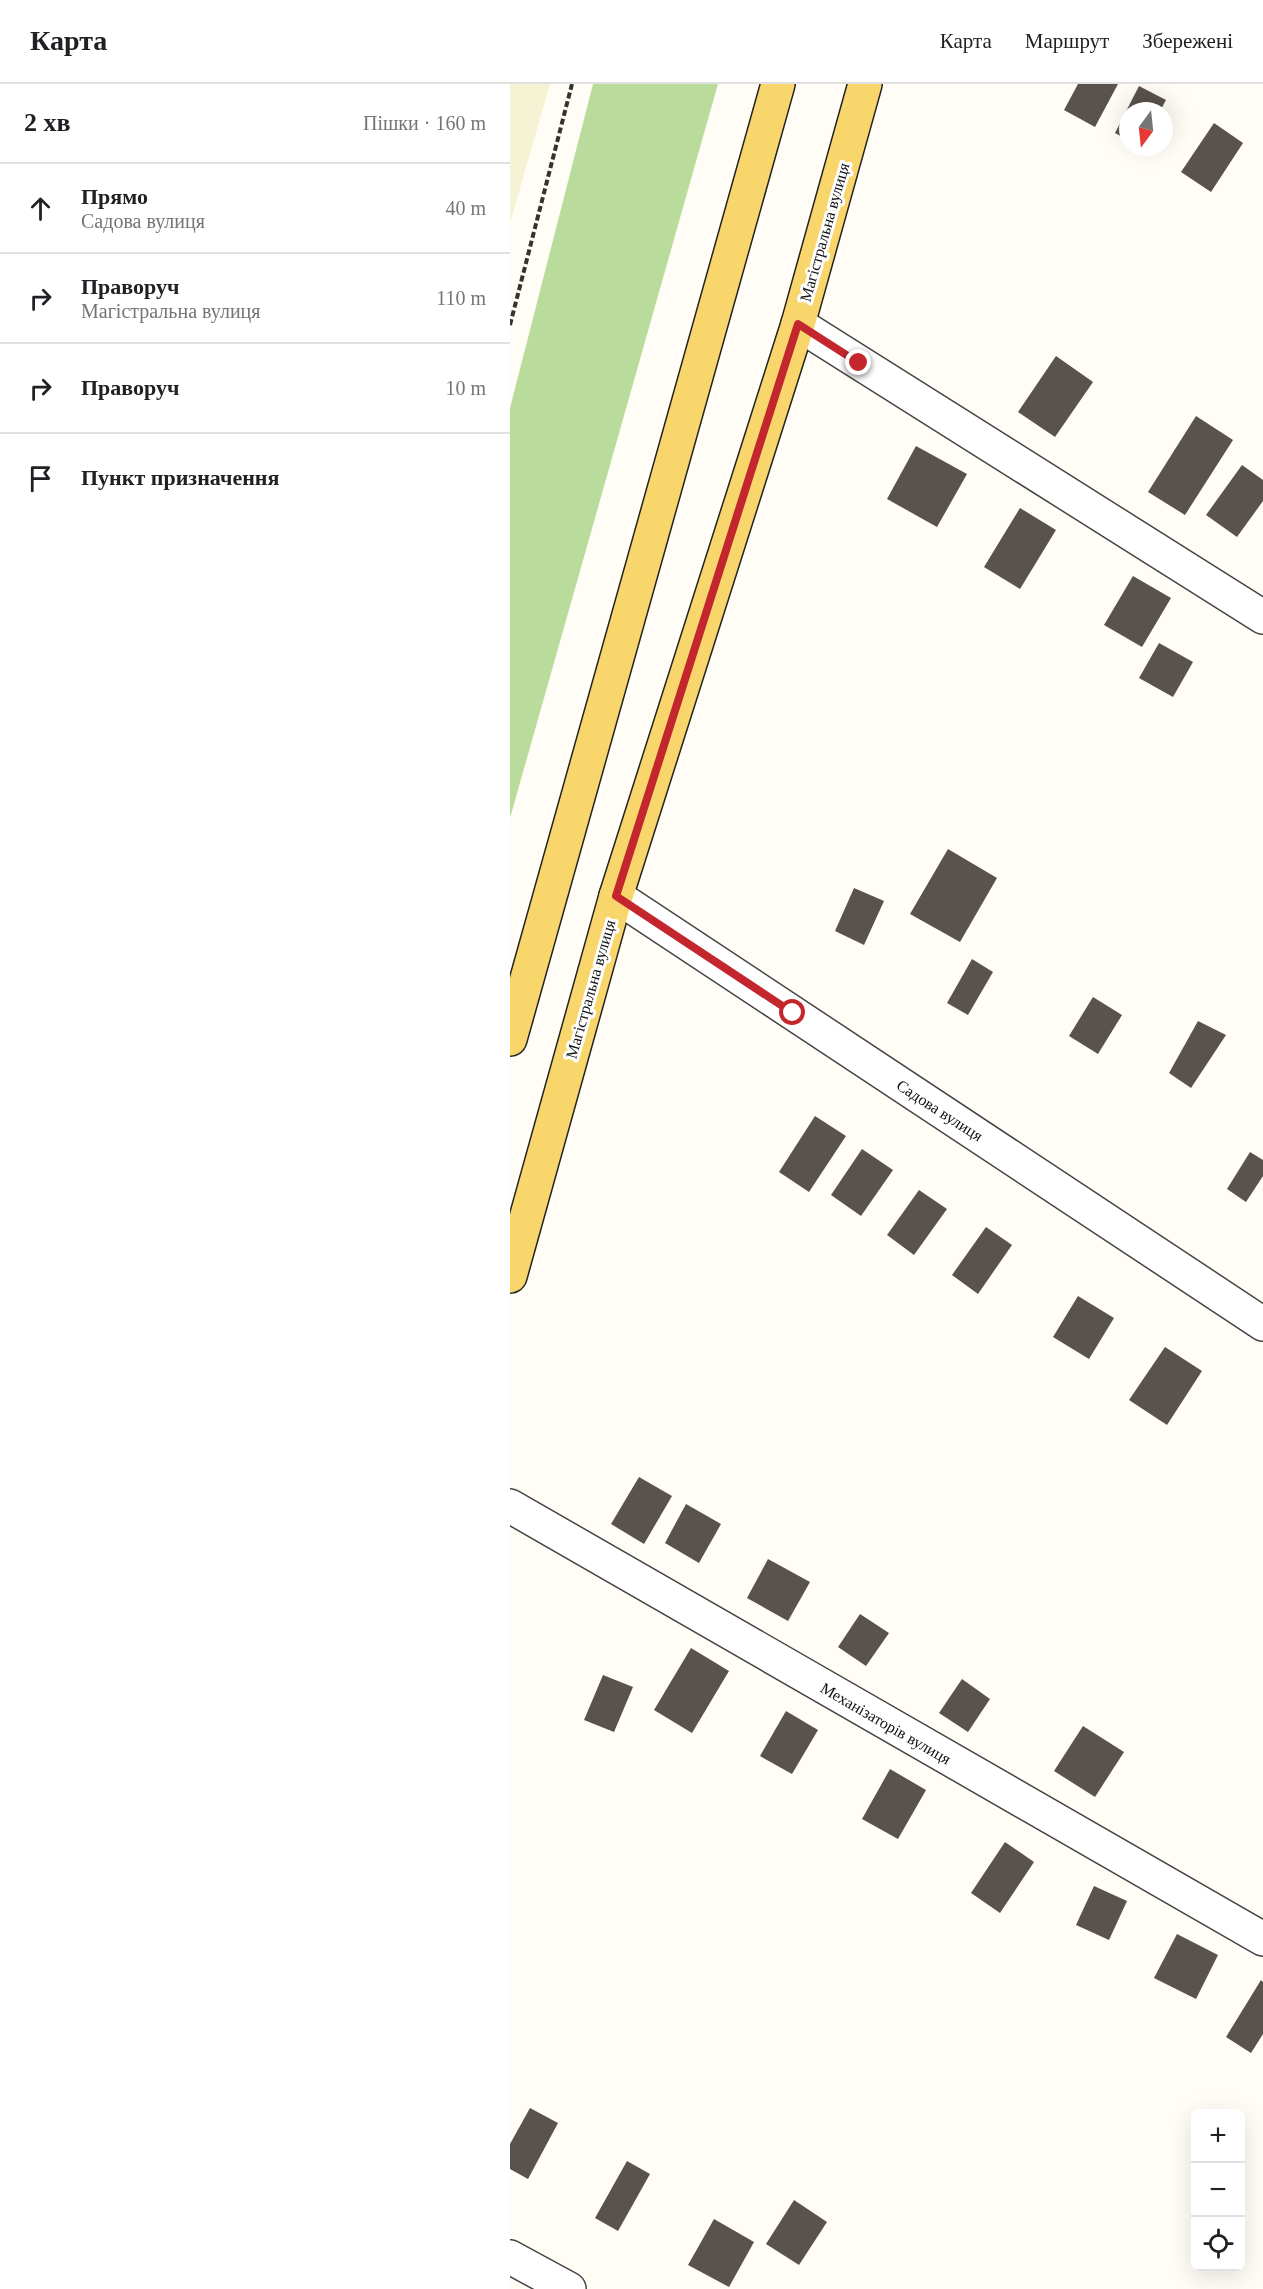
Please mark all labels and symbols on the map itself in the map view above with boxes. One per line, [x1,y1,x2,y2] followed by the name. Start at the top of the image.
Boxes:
[1119,102,1173,156] north arrow
[797,160,854,304] street label: Магістральна вулиця
[845,349,871,375] route end
[563,917,620,1061] street label: Магістральна вулиця
[779,999,805,1025] route start
[893,1076,986,1146] street label: Садова вулиця
[817,1679,954,1769] street label: Механізаторів вулиця

